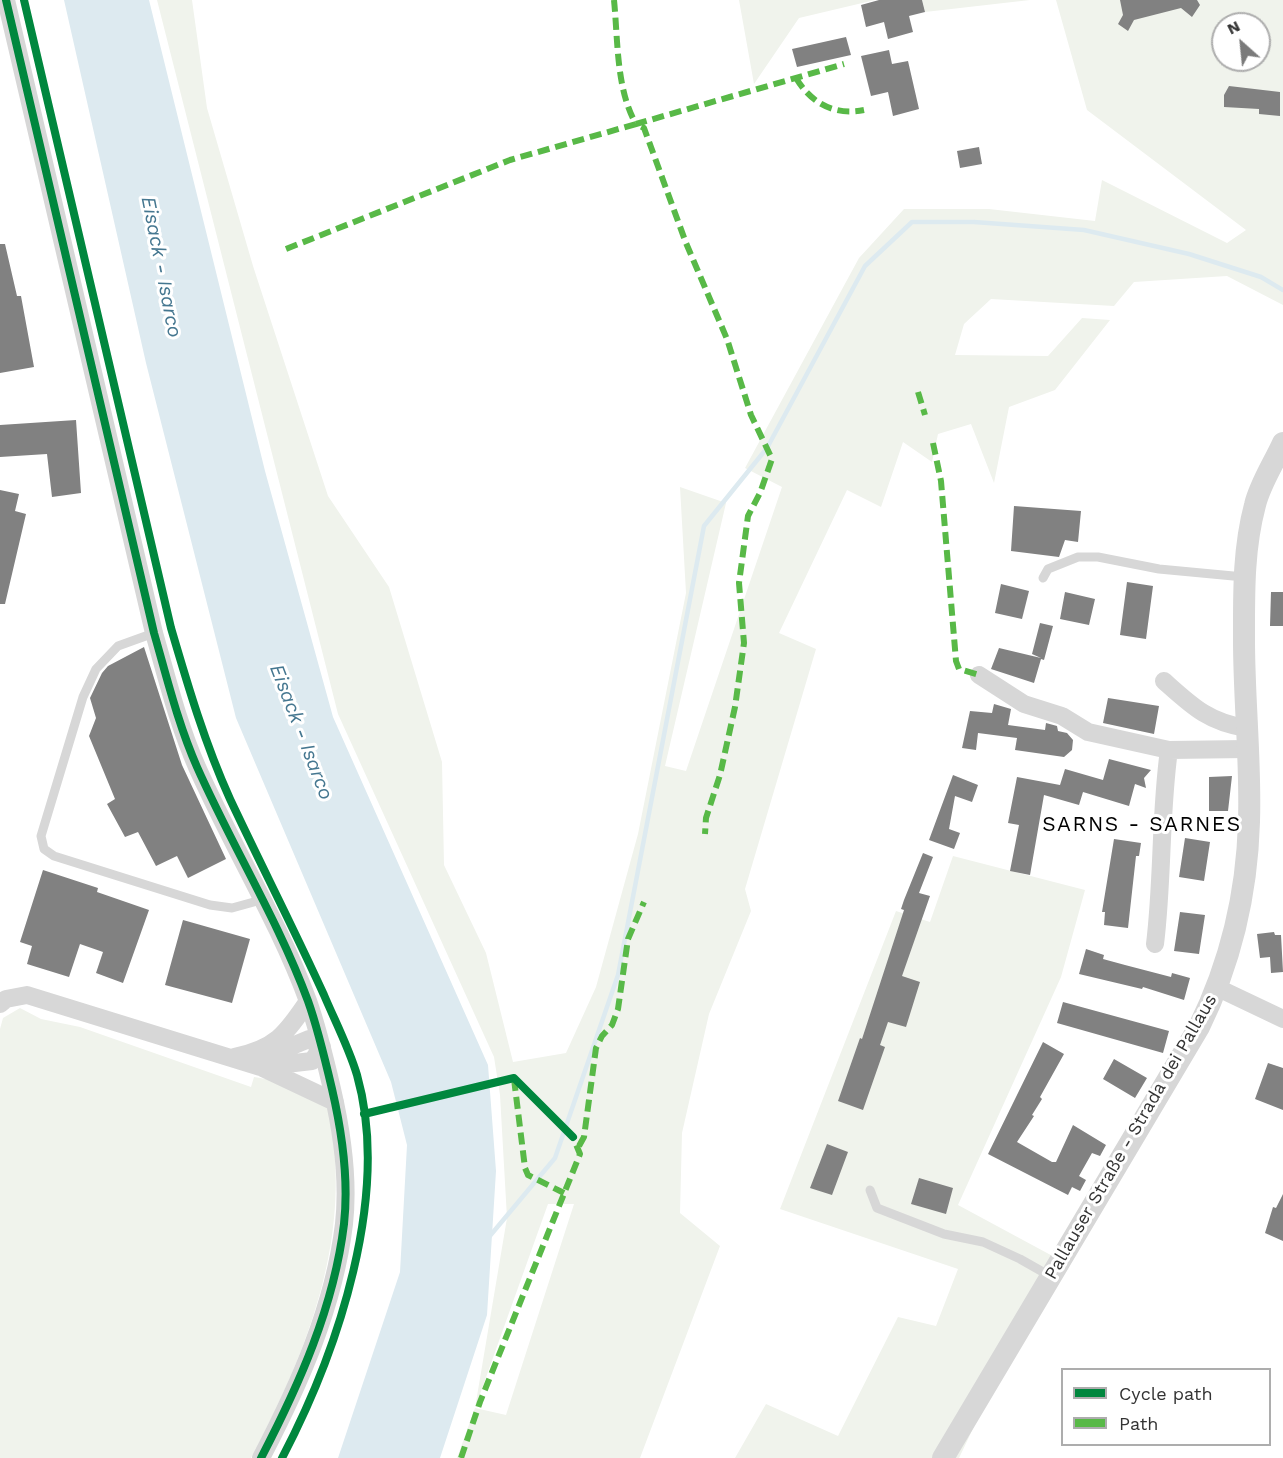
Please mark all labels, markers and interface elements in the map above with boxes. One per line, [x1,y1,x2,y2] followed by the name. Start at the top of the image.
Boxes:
[1211,12,1271,72] north arrow
[1224,16,1243,38] text: N
[136,194,186,340] water label: Eisack - Isarco
[264,661,338,803] water label: Eisack - Isarco
[1042,812,1242,838] district label: SARNS - SARNES
[1040,991,1222,1283] street label: Pallauser Straße - Strada dei Pallaus
[1061,1368,1271,1446] legend
[1119,1383,1213,1404] text: Cycle path
[1119,1413,1159,1434] text: Path

